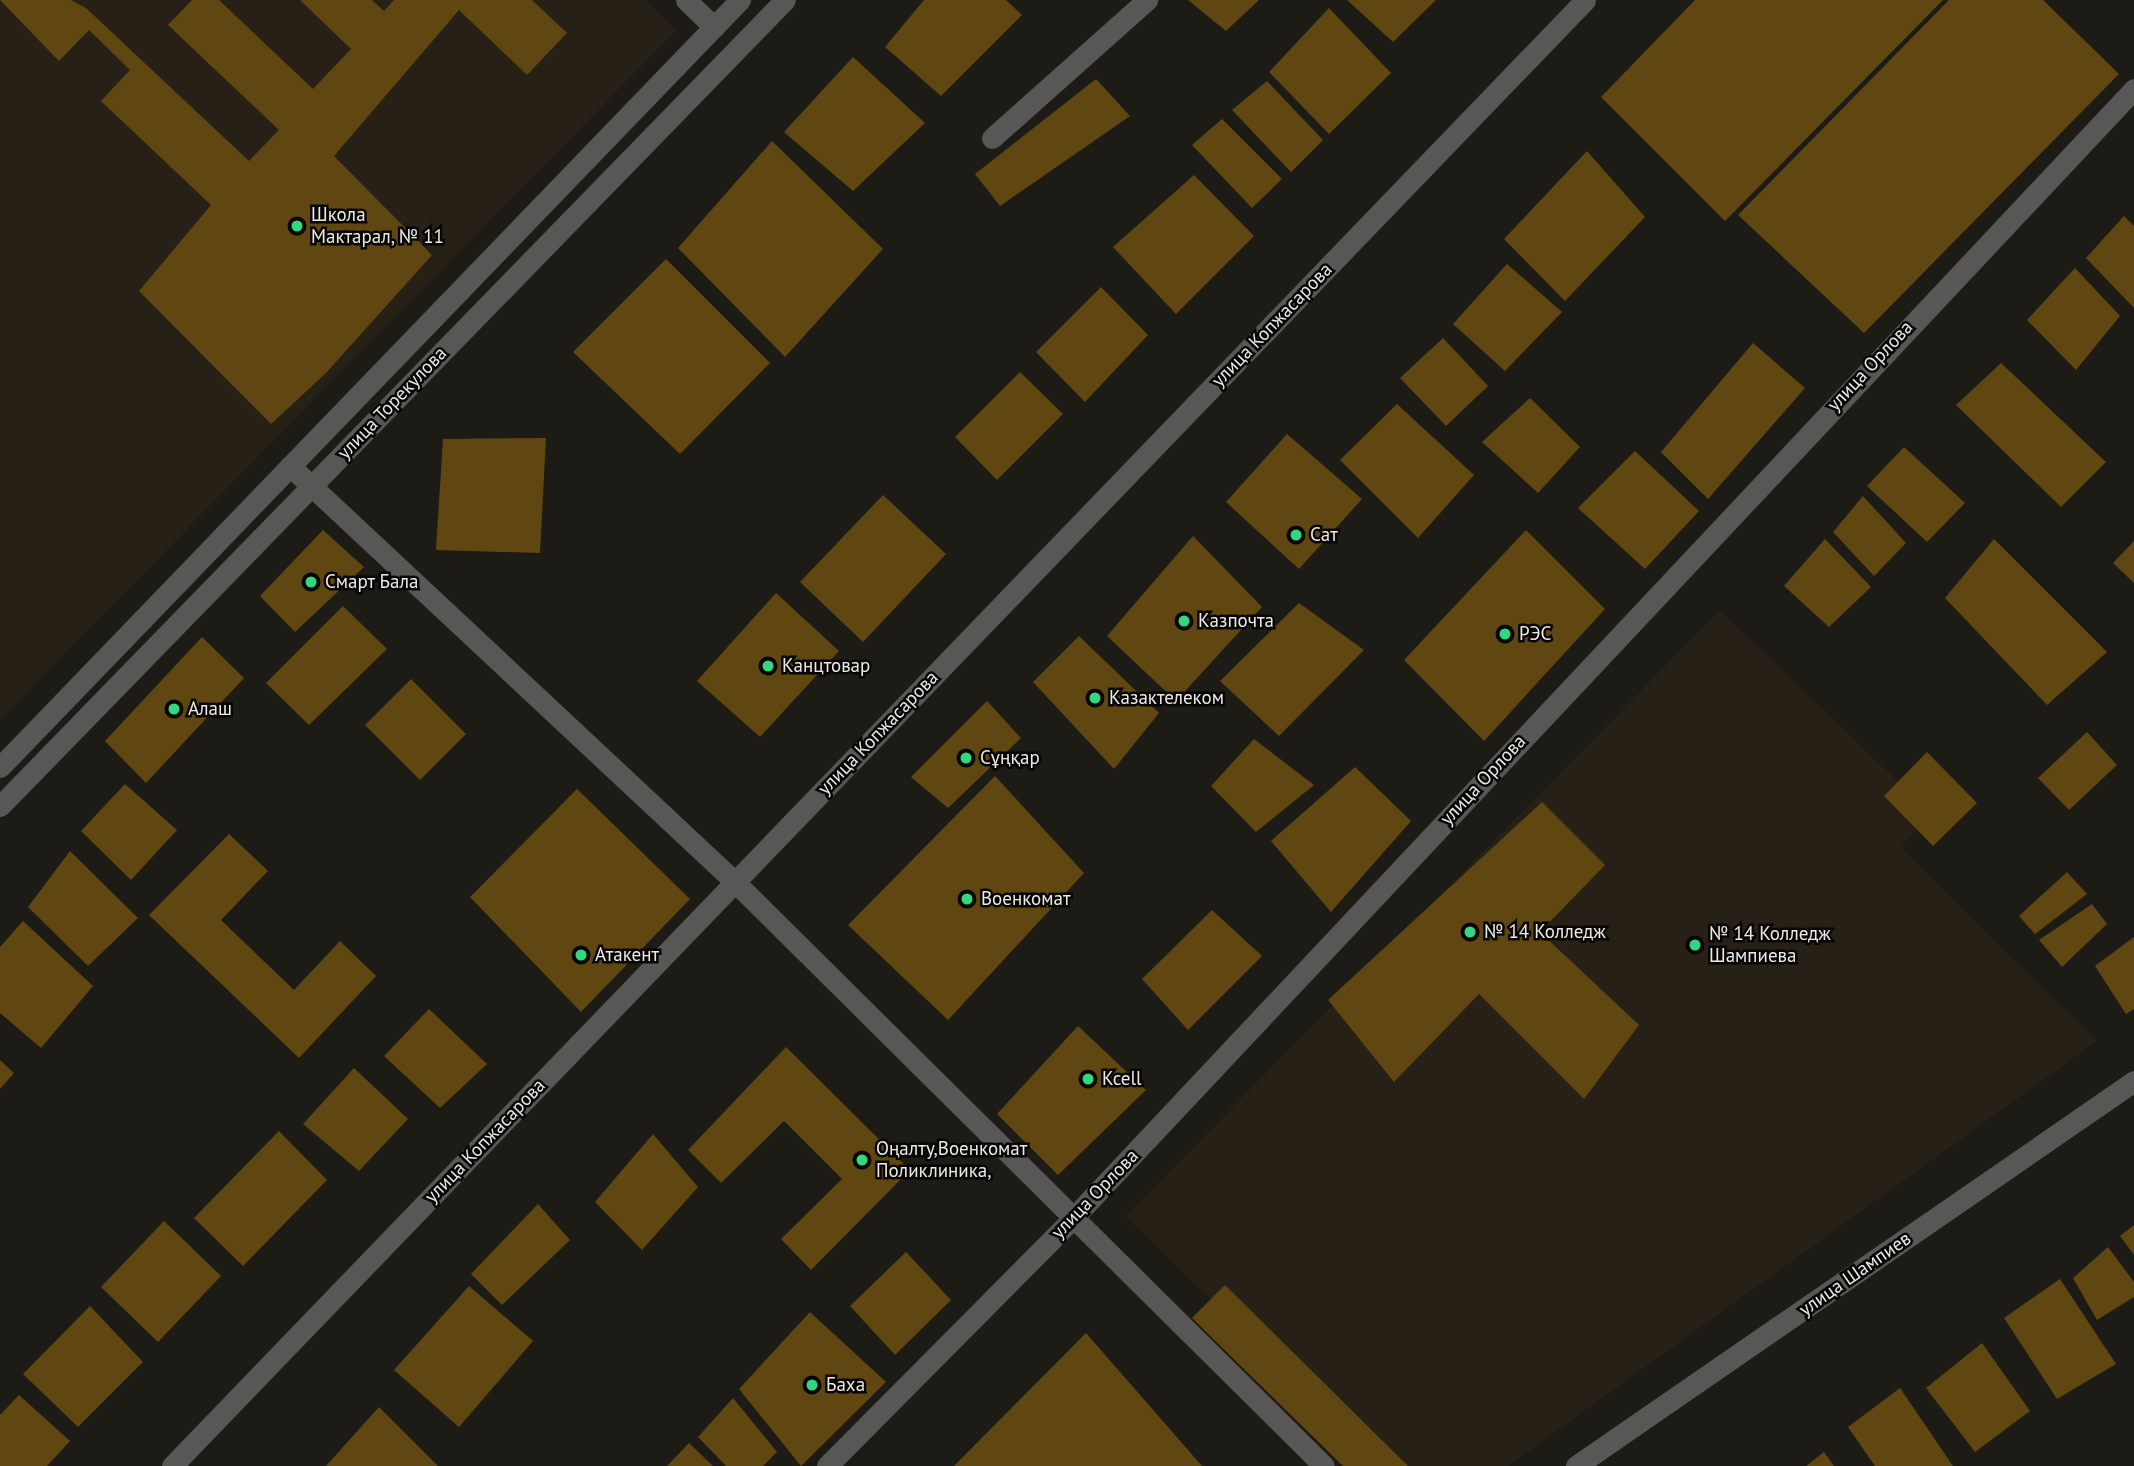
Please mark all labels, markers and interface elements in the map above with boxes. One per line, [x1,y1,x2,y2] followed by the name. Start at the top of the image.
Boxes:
[311,204,445,248] place label: Школа Мактарал, № 11
[289,218,305,234] marker: Школа Мактарал, № 11
[1207,258,1337,392] street label: улица Копжасарова
[1822,316,1918,416] street label: улица Орлова
[332,342,452,464] street label: улица Торекулова
[1310,524,1338,546] place label: Сат
[1288,527,1304,543] marker: Сат
[325,571,419,593] place label: Смарт Бала
[303,574,319,590] marker: Смарт Бала
[1198,610,1274,632] place label: Казпочта
[1176,613,1192,629] marker: Казпочта
[1519,623,1551,645] place label: РЭС
[1497,626,1513,642] marker: РЭС
[782,655,870,677] place label: Канцтовар
[760,658,776,674] marker: Канцтовар
[813,666,943,800] street label: улица Копжасарова
[1109,687,1224,709] place label: Казактелеком
[1087,690,1103,706] marker: Казактелеком
[188,698,232,720] place label: Алаш
[166,701,182,717] marker: Алаш
[1435,730,1531,830] street label: улица Орлова
[980,747,1040,769] place label: Сұңқар
[958,750,974,766] marker: Сұңқар
[981,888,1070,910] place label: Военкомат
[959,891,975,907] marker: Военкомат
[1484,921,1606,943] place label: № 14 Колледж
[1709,923,1831,967] place label: № 14 Колледж Шампиева
[1462,924,1478,940] marker: № 14 Колледж
[1687,937,1703,953] marker: № 14 Колледж Шампиева
[595,944,659,966] place label: Атакент
[573,947,589,963] marker: Атакент
[1102,1068,1142,1090] place label: Kcell
[1080,1071,1096,1087] marker: Kcell
[420,1074,550,1208] street label: улица Копжасарова
[876,1138,1027,1182] place label: Оңалту,Военкомат Поликлиника,
[1047,1145,1143,1243] street label: улица Орлова
[854,1152,870,1168] marker: Оңалту,Военкомат Поликлиника,
[1795,1227,1915,1321] street label: улица Шампиев
[826,1374,865,1396] place label: Баха
[804,1377,820,1393] marker: Баха

